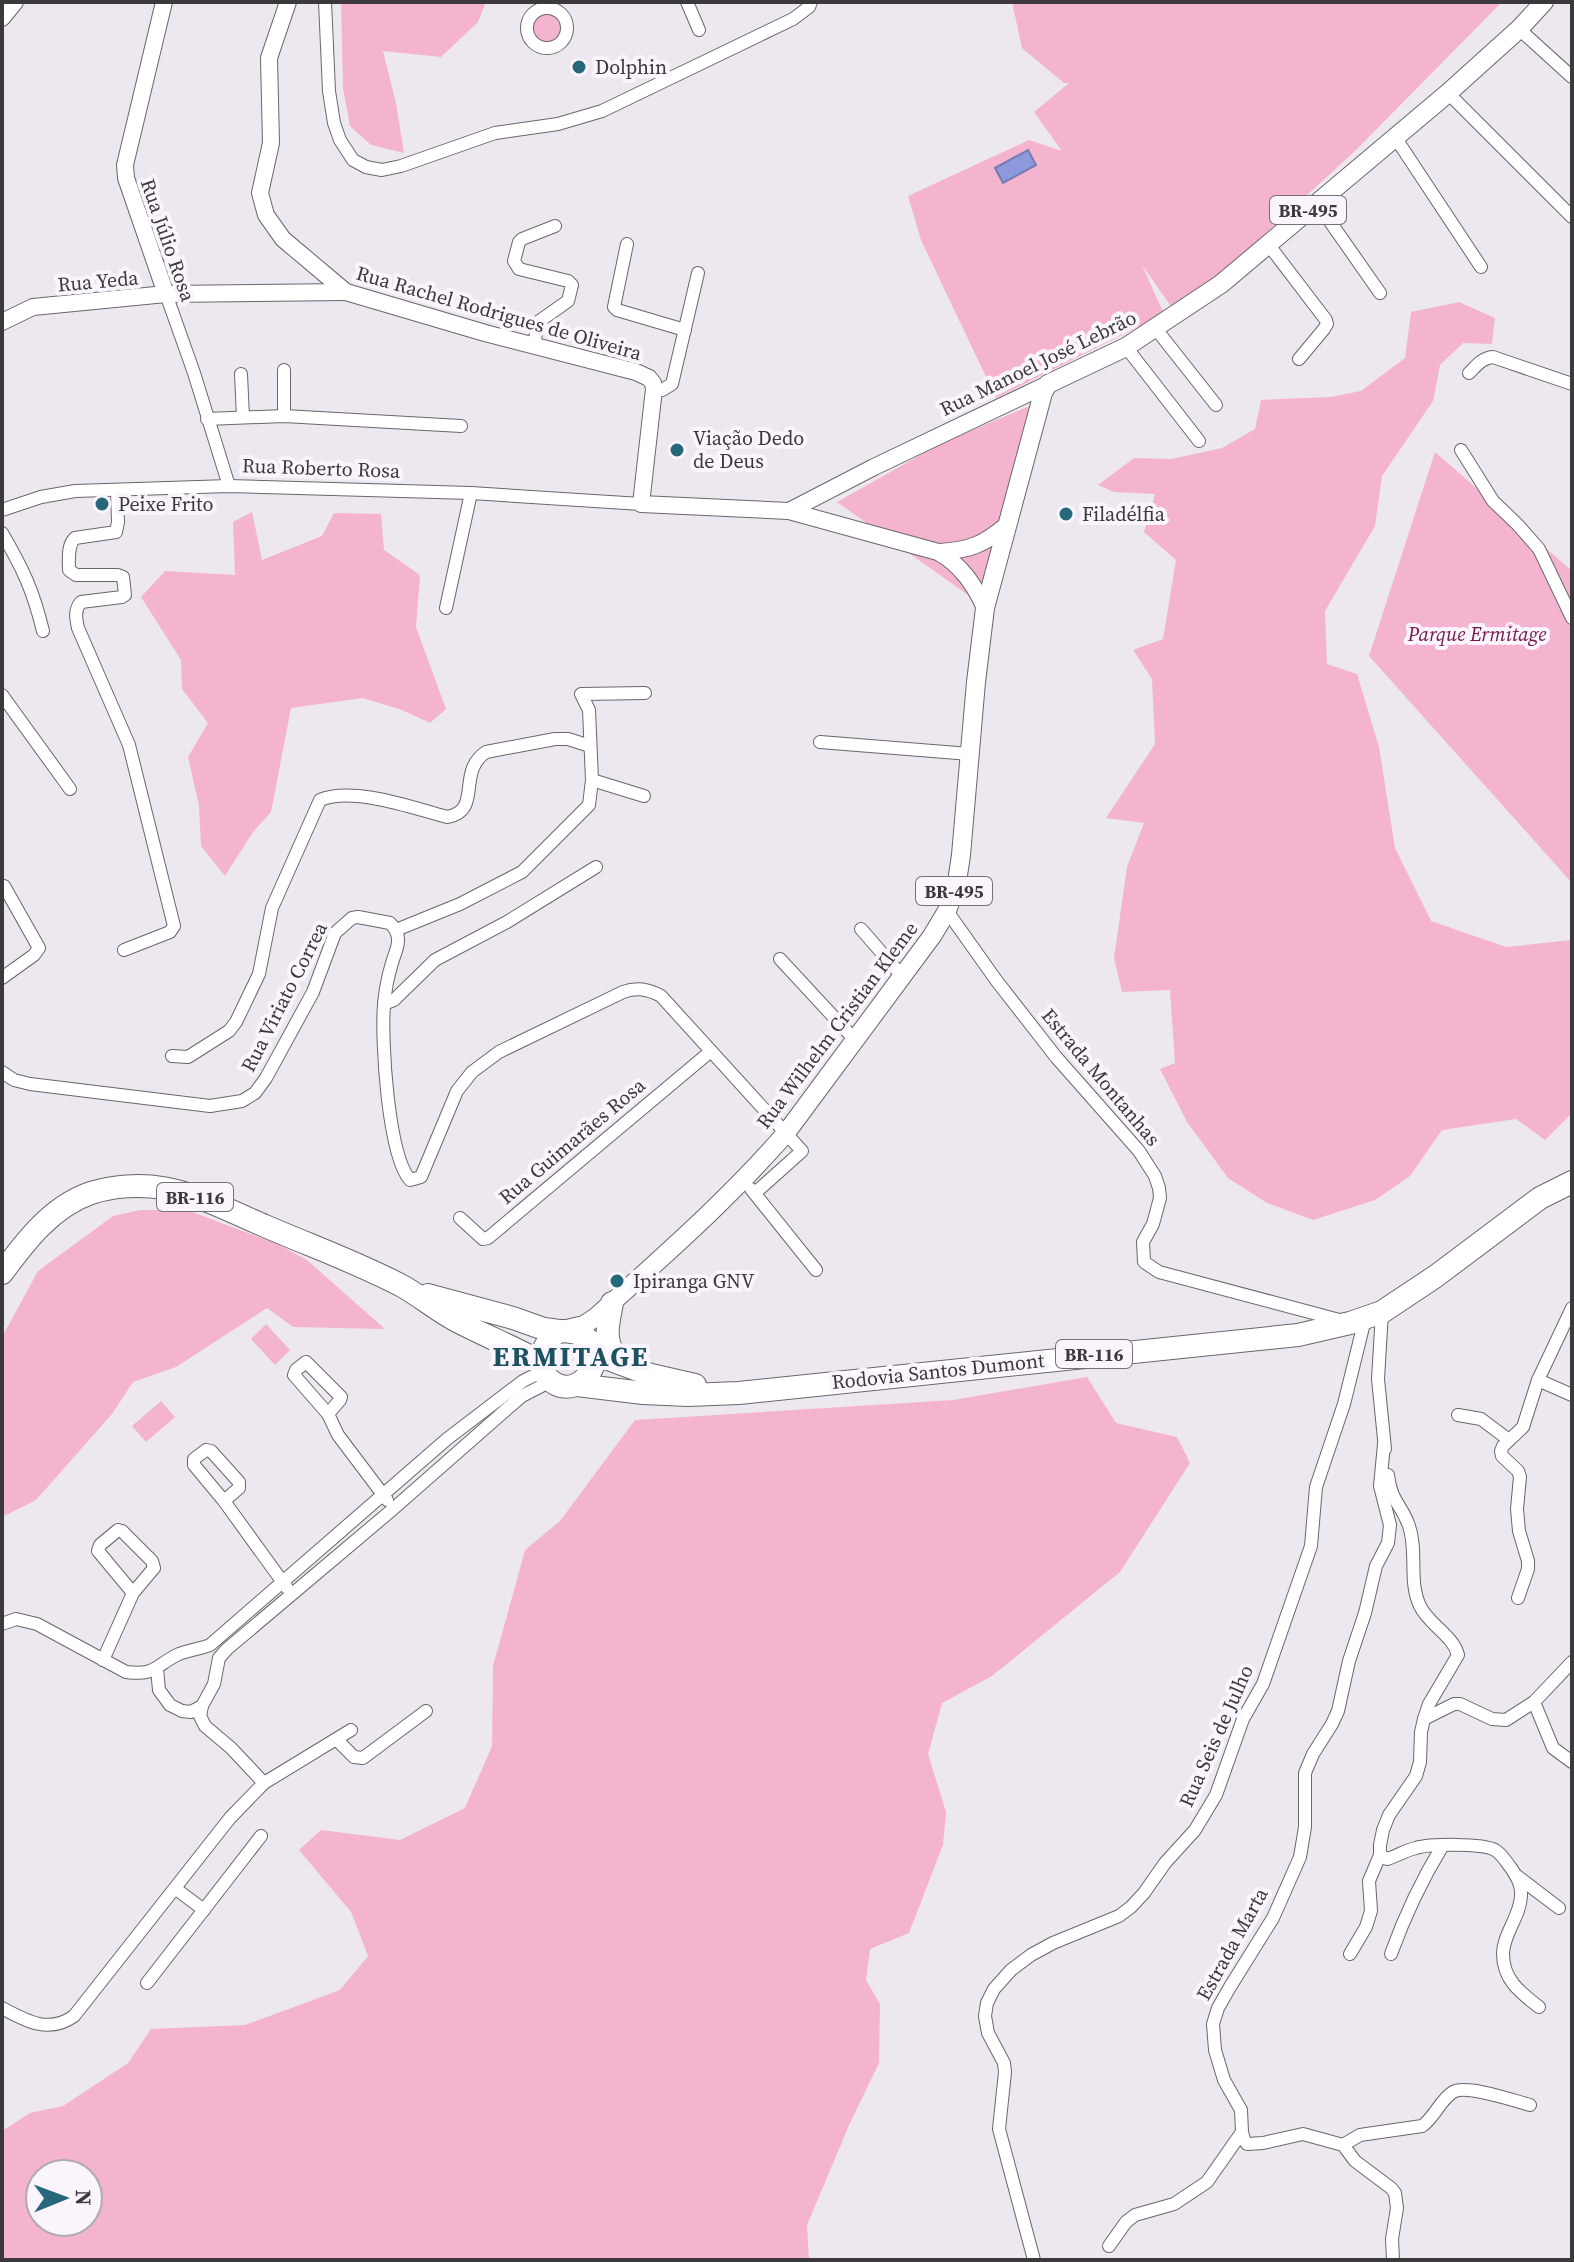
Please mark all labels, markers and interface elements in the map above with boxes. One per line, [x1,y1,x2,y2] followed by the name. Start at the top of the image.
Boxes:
[595,53,667,81] place label: Dolphin
[570,58,588,76] marker: Dolphin
[134,175,202,306] street label: Rua Júlio Rosa
[1270,196,1346,224] road number: BR-495
[353,259,646,367] street label: Rua Rachel Rodrigues de Oliveira
[56,263,140,298] street label: Rua Yeda
[935,303,1141,423] street label: Rua Manoel José Lebrão
[693,424,804,475] place label: Viação Dedo de Deus
[668,441,686,459] marker: Viação Dedo de Deus
[241,451,401,485] street label: Rua Roberto Rosa
[118,490,214,518] place label: Peixe Frito
[93,495,111,513] marker: Peixe Frito
[1082,500,1166,528] place label: Filadélfia
[1057,505,1075,523] marker: Filadélfia
[1407,620,1546,648] park label: Parque Ermitage
[916,877,992,905] road number: BR-495
[750,916,924,1134] street label: Rua Wilhelm Cristian Kleme
[234,917,334,1077] street label: Rua Viriato Correa
[1035,1002,1167,1152] street label: Estrada Montanhas
[493,1071,652,1211] street label: Rua Guimarães Rosa
[157,1183,233,1211] road number: BR-116
[633,1267,755,1295] place label: Ipiranga GNV
[608,1272,626,1290] marker: Ipiranga GNV
[493,1337,650,1375] district label: ERMITAGE
[1056,1340,1132,1368] road number: BR-116
[830,1346,1046,1396] street label: Rodovia Santos Dumont
[1172,1661,1260,1811] street label: Rua Seis de Julho
[1189,1882,1275,2005] street label: Estrada Marta
[24,2158,104,2238] north arrow
[69,2189,99,2206] text: N

